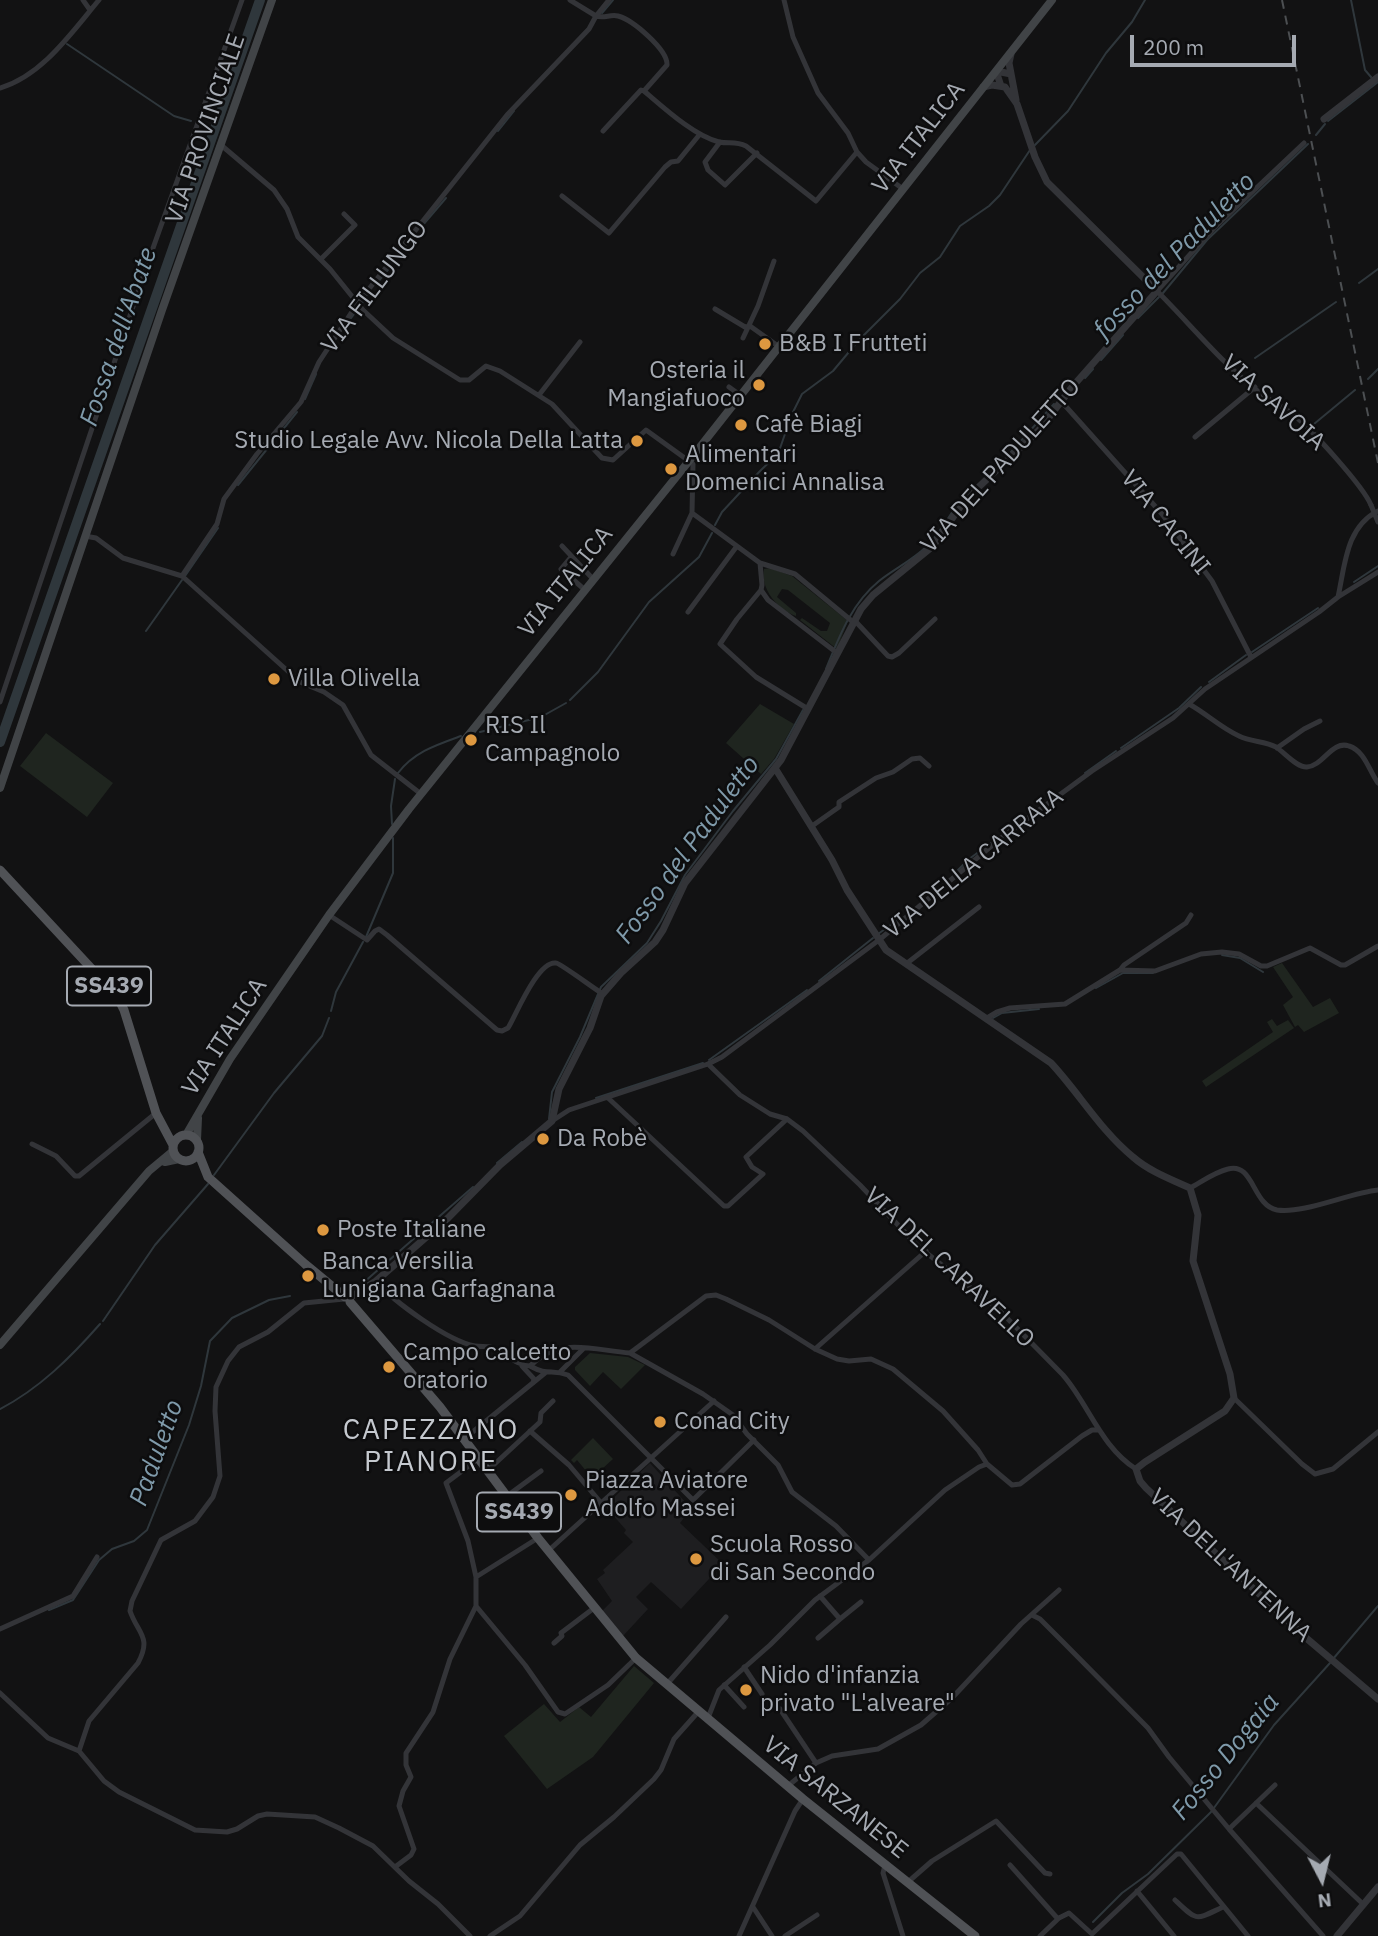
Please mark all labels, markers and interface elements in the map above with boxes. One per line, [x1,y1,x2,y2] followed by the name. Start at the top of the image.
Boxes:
[1133,21,1299,65] scale bar
[160,30,252,228] street label: VIA PROVINCIALE
[1143,33,1204,61] text: 200 m
[866,76,972,200] street label: VIA ITALICA
[1088,166,1262,346] water label: fosso del Paduletto
[316,215,434,359] street label: VIA FILLUNGO
[74,244,164,430] water label: Fossa dell'Abate
[779,330,927,358] place label: B&B I Frutteti
[757,336,773,352] marker: B&B I Frutteti
[1215,349,1331,457] street label: VIA SAVOIA
[607,357,745,413] place label: Osteria il Mangiafuoco
[915,373,1087,559] street label: VIA DEL PADULETTO
[751,377,767,393] marker: Osteria il Mangiafuoco
[755,411,862,439] place label: Cafè Biagi
[733,417,749,433] marker: Cafè Biagi
[234,427,623,455] place label: Studio Legale Avv. Nicola Della Latta
[629,433,645,449] marker: Studio Legale Avv. Nicola Della Latta
[685,441,885,497] place label: Alimentari Domenici Annalisa
[663,461,679,477] marker: Alimentari Domenici Annalisa
[1114,465,1216,581] street label: VIA CACINI
[513,521,619,643] street label: VIA ITALICA
[288,665,420,693] place label: Villa Olivella
[266,671,282,687] marker: Villa Olivella
[485,712,620,768] place label: RIS Il Campagnolo
[463,732,479,748] marker: RIS Il Campagnolo
[609,750,767,950] water label: Fosso del Paduletto
[879,783,1069,945] street label: VIA DELLA CARRAIA
[67,967,151,1006] road number: SS439
[176,973,274,1101] street label: VIA ITALICA
[557,1125,647,1153] place label: Da Robè
[535,1131,551,1147] marker: Da Robè
[858,1182,1040,1354] street label: VIA DEL CARAVELLO
[337,1216,486,1244] place label: Poste Italiane
[315,1222,331,1238] marker: Poste Italiane
[322,1248,555,1304] place label: Banca Versilia Lunigiana Garfagnana
[300,1268,316,1284] marker: Banca Versilia Lunigiana Garfagnana
[403,1339,571,1395] place label: Campo calcetto oratorio
[381,1359,397,1375] marker: Campo calcetto oratorio
[123,1396,191,1510] water label: Paduletto
[674,1408,790,1436] place label: Conad City
[344,1414,518,1480] district label: CAPEZZANO PIANORE
[652,1414,668,1430] marker: Conad City
[585,1467,748,1523] place label: Piazza Aviatore Adolfo Massei
[1143,1483,1317,1649] street label: VIA DELL'ANTENNA
[563,1487,579,1503] marker: Piazza Aviatore Adolfo Massei
[477,1492,561,1532] road number: SS439
[710,1531,875,1587] place label: Scuola Rosso di San Secondo
[688,1551,704,1567] marker: Scuola Rosso di San Secondo
[760,1662,955,1718] place label: Nido d'infanzia privato "L'alveare"
[738,1682,754,1698] marker: Nido d'infanzia privato "L'alveare"
[1165,1687,1287,1827] water label: Fosso Dogaia
[757,1731,913,1865] street label: VIA SARZANESE
[1287,1845,1357,1915] north arrow
[1316,1888,1333,1914] text: N

